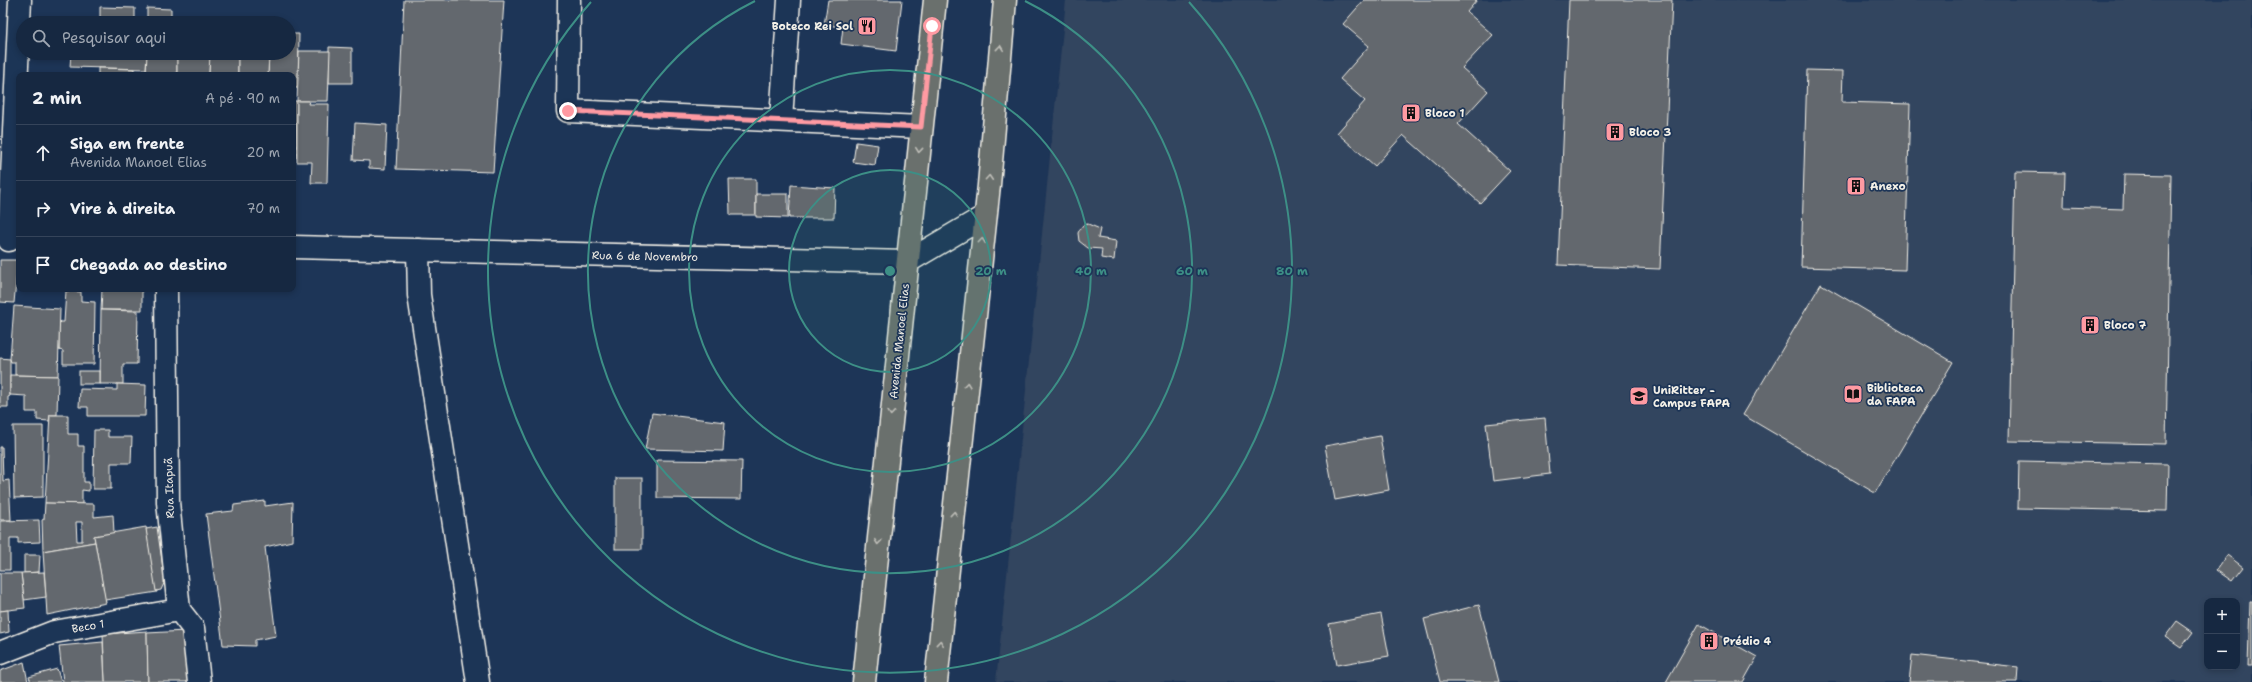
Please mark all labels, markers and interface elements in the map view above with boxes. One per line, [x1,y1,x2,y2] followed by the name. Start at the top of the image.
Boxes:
[856,15,878,37] restaurant icon: Boteco Rei Sol
[16,16,296,60] search box
[923,17,941,35] route start
[772,19,853,34] place label: Boteco Rei Sol
[30,27,52,49] icon: search
[62,28,166,48] text: Pesquisar aqui
[995,45,1004,51] one-way arrow
[32,87,82,109] text: 2 min
[205,90,280,107] text: A pé · 90 m
[559,102,577,120] route end
[1400,102,1422,124] building icon: Bloco 1
[1425,106,1464,121] place label: Bloco 1
[1604,121,1626,143] building icon: Bloco 3
[1629,125,1671,140] place label: Bloco 3
[70,134,185,154] text: Siga em frente
[32,142,54,164] icon: ahead
[247,144,280,161] text: 20 m
[914,147,923,153] one-way arrow
[70,154,207,171] text: Avenida Manoel Elias
[985,175,994,181] one-way arrow
[1845,175,1867,197] building icon: Anexo
[1870,179,1906,194] place label: Anexo
[32,198,54,220] icon: right
[70,199,175,219] text: Vire à direita
[246,200,280,217] text: 70 m
[978,238,987,244] one-way arrow
[592,248,699,265] street label: Rua 6 de Novembro
[32,254,54,276] icon: arrive
[70,255,227,275] text: Chegada ao destino
[975,263,1007,279] text: 20 m
[1075,263,1107,279] text: 40 m
[1176,263,1208,279] text: 60 m
[1276,263,1308,279] text: 80 m
[883,264,897,278] centre of rings
[886,283,913,399] street label: Avenida Manoel Elias
[2079,314,2101,336] building icon: Bloco 7
[2104,318,2146,333] place label: Bloco 7
[1867,381,1924,409] place label: Biblioteca da FAPA
[963,382,972,388] one-way arrow
[1653,383,1730,411] place label: UniRitter - Campus FAPA
[1842,383,1864,405] library icon: Biblioteca da FAPA
[1628,385,1650,407] school or university icon: UniRitter - Campus FAPA
[887,410,896,416] one-way arrow
[161,457,178,519] street label: Rua Itapuã
[949,511,958,517] one-way arrow
[874,539,883,545] one-way arrow
[2204,598,2240,670] map controls
[2204,598,2240,634] button: +
[71,616,106,637] street label: Beco 1
[1698,630,1720,652] building icon: Prédio 4
[1723,634,1772,649] place label: Prédio 4
[2204,634,2240,670] button: −
[935,640,944,646] one-way arrow

